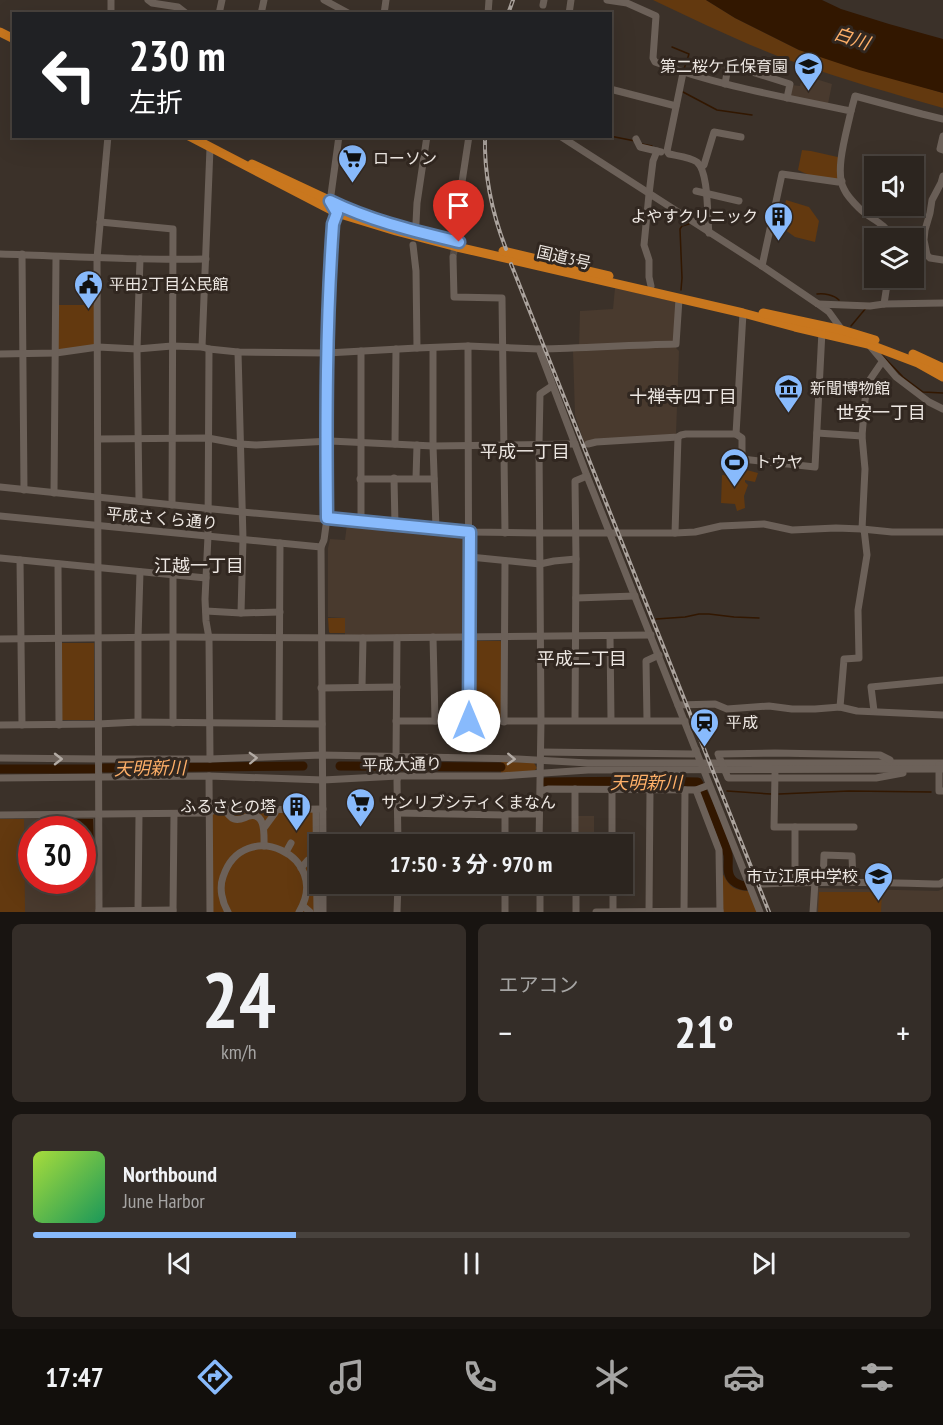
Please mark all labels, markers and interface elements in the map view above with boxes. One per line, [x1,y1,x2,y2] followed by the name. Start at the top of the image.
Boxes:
[831,22,875,55] water label: 白川
[129,28,226,83] text: 230 m
[30,36,108,114] icon: left
[793,50,825,92] school or university icon: 第二桜ケ丘保育園
[660,56,788,76] place label: 第二桜ケ丘保育園
[129,85,183,119] text: 左折
[336,142,368,184] supermarket icon: ローソン
[373,148,437,168] place label: ローソン
[864,156,924,288] map controls
[864,156,924,216] button: sound
[433,180,484,242] pin
[442,189,475,222] icon: arrive
[763,200,795,242] building icon: よやすクリニック
[630,206,758,226] place label: よやすクリニック
[864,228,924,288] button: layers
[535,241,593,273] street label: 国道3号
[72,268,104,310] public building icon: 平田2丁目公民館
[109,274,228,294] place label: 平田2丁目公民館
[773,372,805,414] museum icon: 新聞博物館
[810,378,890,398] place label: 新聞博物館
[629,385,737,408] district label: 十禅寺四丁目
[836,401,926,424] district label: 世安一丁目
[480,440,570,463] district label: 平成一丁目
[718,446,750,488] sports icon: トウヤ
[755,452,803,472] place label: トウヤ
[105,503,219,533] street label: 平成さくら通り
[154,554,244,577] district label: 江越一丁目
[537,647,627,670] district label: 平成二丁目
[437,689,501,753] position arrow
[689,706,721,748] station icon: 平成
[726,712,758,732] place label: 平成
[249,751,258,764] one-way arrow
[507,752,516,765] one-way arrow
[54,753,63,765] one-way arrow
[362,753,442,775] street label: 平成大通り
[114,756,188,780] water label: 天明新川
[610,771,684,794] water label: 天明新川
[344,786,376,828] supermarket icon: サンリブシティくまなん
[281,790,313,832] building icon: ふるさとの塔
[381,792,556,812] place label: サンリブシティくまなん
[180,796,276,816] place label: ふるさとの塔
[18,816,96,894] speed limit sign: 30
[390,850,552,878] text: 17:50 · 3 分 · 970 m
[863,860,895,902] school or university icon: 市立江原中学校
[746,866,858,886] place label: 市立江原中学校
[201,949,276,1050] text: 24
[499,972,579,998] text: エアコン
[675,1002,734,1060] text: 21°
[499,1011,512,1054] text: −
[896,1011,910,1054] text: +
[221,1039,256,1065] text: km/h
[123,1160,217,1188] text: Northbound
[123,1188,205,1214] text: June Harbor
[163,1247,196,1280] icon: previous
[455,1247,488,1280] icon: pause
[747,1247,780,1280] icon: next
[194,1356,236,1398] icon: directions
[326,1356,368,1398] icon: music
[459,1356,501,1398] icon: phone
[591,1356,633,1398] icon: climate
[723,1356,765,1398] icon: car
[856,1356,898,1398] icon: filters
[45,1360,104,1394] text: 17:47

